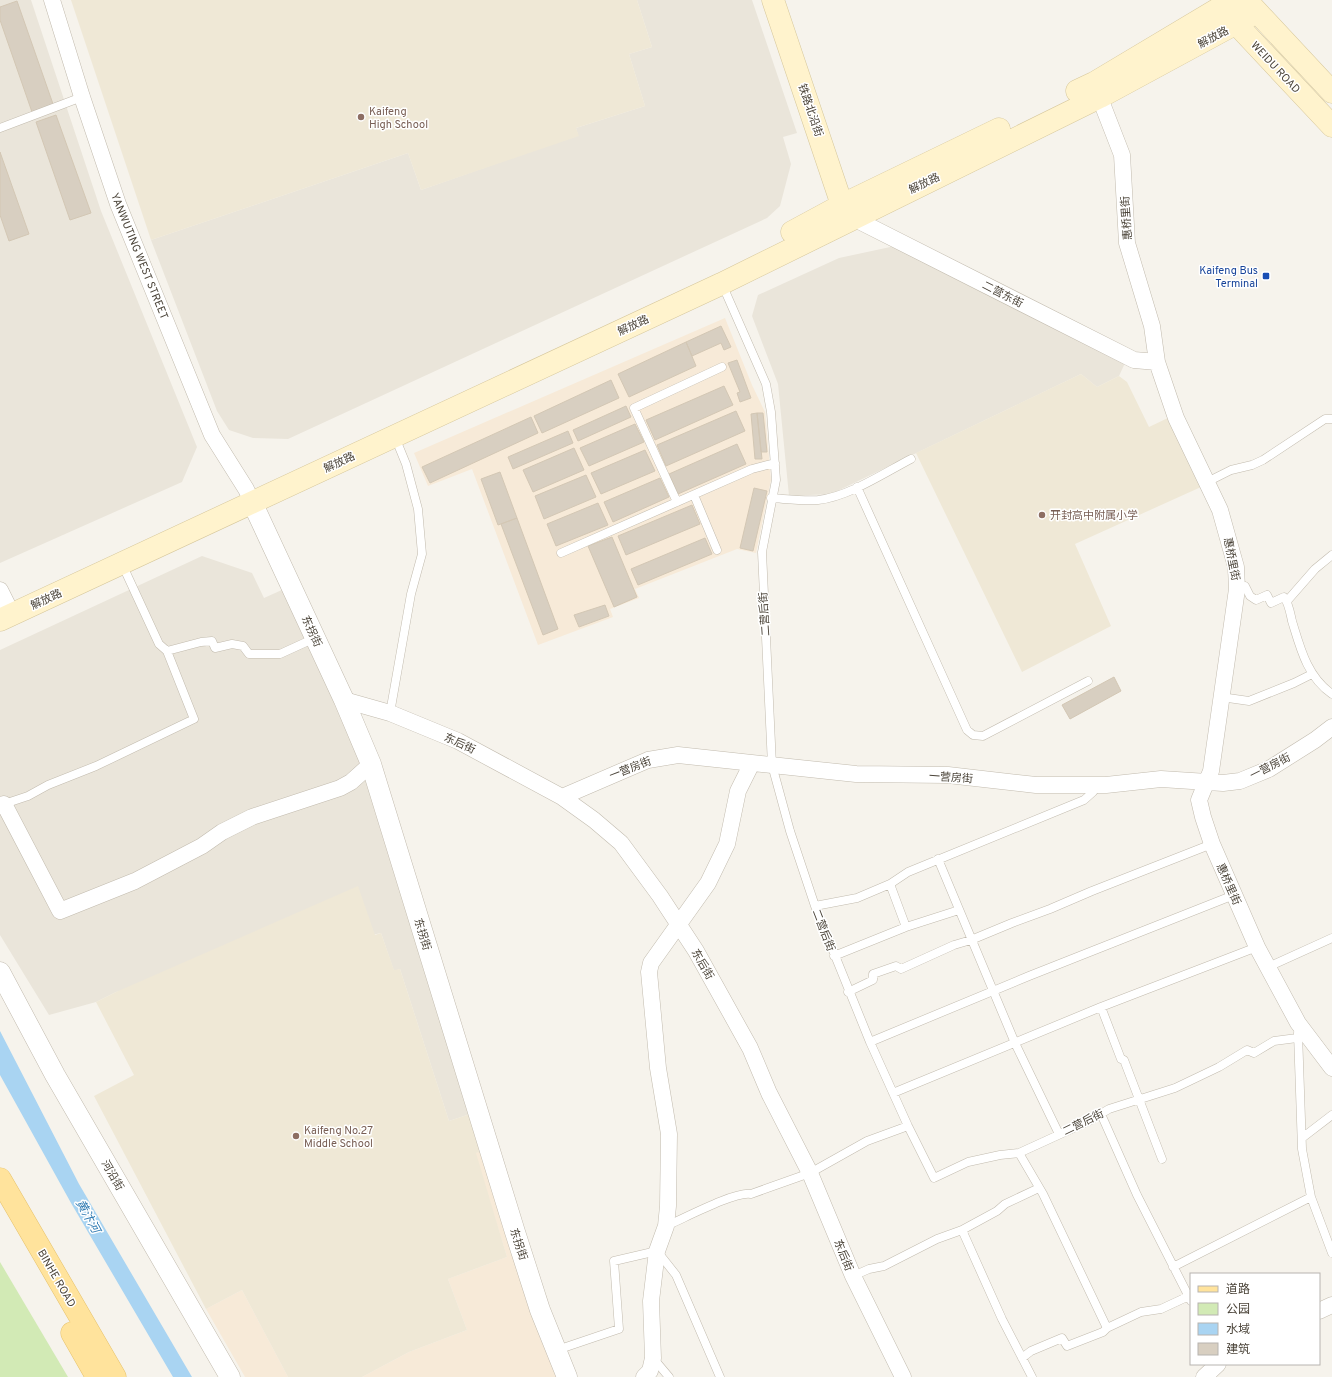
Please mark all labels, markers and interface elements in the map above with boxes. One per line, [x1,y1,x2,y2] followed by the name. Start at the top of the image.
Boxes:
[1196,24,1231,52] street label: 解放路
[1248,39,1303,97] street label: WEIDU ROAD
[794,82,826,139] street label: 铁路北沿街
[369,105,428,132] place label: Kaifeng High School
[356,112,366,122] marker: Kaifeng High School
[907,170,942,197] street label: 解放路
[107,191,171,322] street label: YANWUTING WEST STREET
[1118,195,1136,240] street label: 惠桥里街
[1199,264,1258,291] place label: Kaifeng Bus Terminal
[1261,271,1271,281] marker: Kaifeng Bus Terminal
[980,279,1025,311] street label: 二营东街
[616,313,651,339] street label: 解放路
[322,450,357,476] street label: 解放路
[1050,509,1138,523] place label: 开封高中附属小学
[1037,510,1047,520] marker: 开封高中附属小学
[1220,536,1242,582] street label: 惠桥里街
[29,587,64,613] street label: 解放路
[756,591,774,636] street label: 二营后街
[298,614,324,649] street label: 东拐街
[442,731,477,757] street label: 东后街
[1248,751,1293,783] street label: 一营房街
[607,755,653,783] street label: 一营房街
[928,769,973,787] street label: 一营房街
[1213,861,1243,907] street label: 惠桥里街
[809,907,837,953] street label: 二营后街
[411,916,434,952] street label: 东拐街
[688,947,716,982] street label: 东后街
[1061,1107,1106,1139] street label: 二营后街
[304,1124,373,1151] place label: Kaifeng No.27 Middle School
[291,1131,301,1141] marker: Kaifeng No.27 Middle School
[98,1158,126,1193] street label: 河沿街
[71,1197,104,1238] water label: 黄汴河
[506,1226,530,1262] street label: 东拐街
[830,1237,856,1273] street label: 东后街
[34,1247,78,1310] street label: BINHE ROAD
[1190,1273,1320,1365] legend
[1226,1282,1250,1298] text: 道路
[1226,1302,1250,1318] text: 公园
[1226,1322,1250,1338] text: 水域
[1226,1342,1250,1358] text: 建筑

